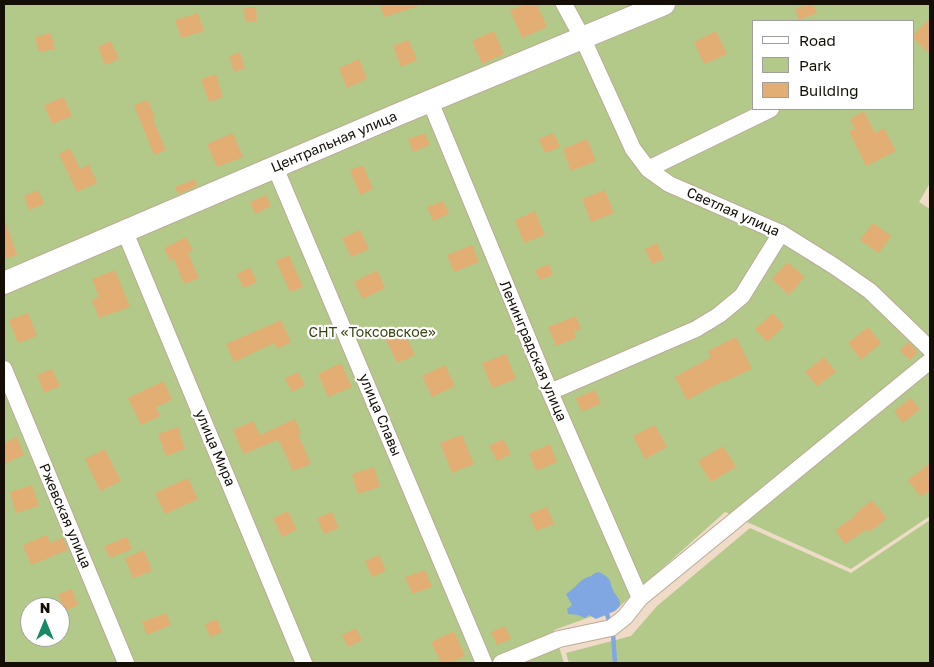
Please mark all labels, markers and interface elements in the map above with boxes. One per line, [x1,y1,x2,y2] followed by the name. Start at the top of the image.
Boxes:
[752,20,914,110] legend
[799,31,836,49] text: Road
[799,56,831,74] text: Park
[799,81,859,99] text: Building
[269,108,399,176] street label: Центральная улица
[684,184,782,240] street label: Светлая улица
[496,278,570,424] street label: Ленинградская улица
[308,325,436,341] park label: СНТ «Токсовское»
[355,371,405,459] street label: улица Славы
[191,407,239,489] street label: улица Мира
[35,461,95,571] street label: Ржевская улица
[20,597,70,647] north arrow
[40,599,50,616] text: N

